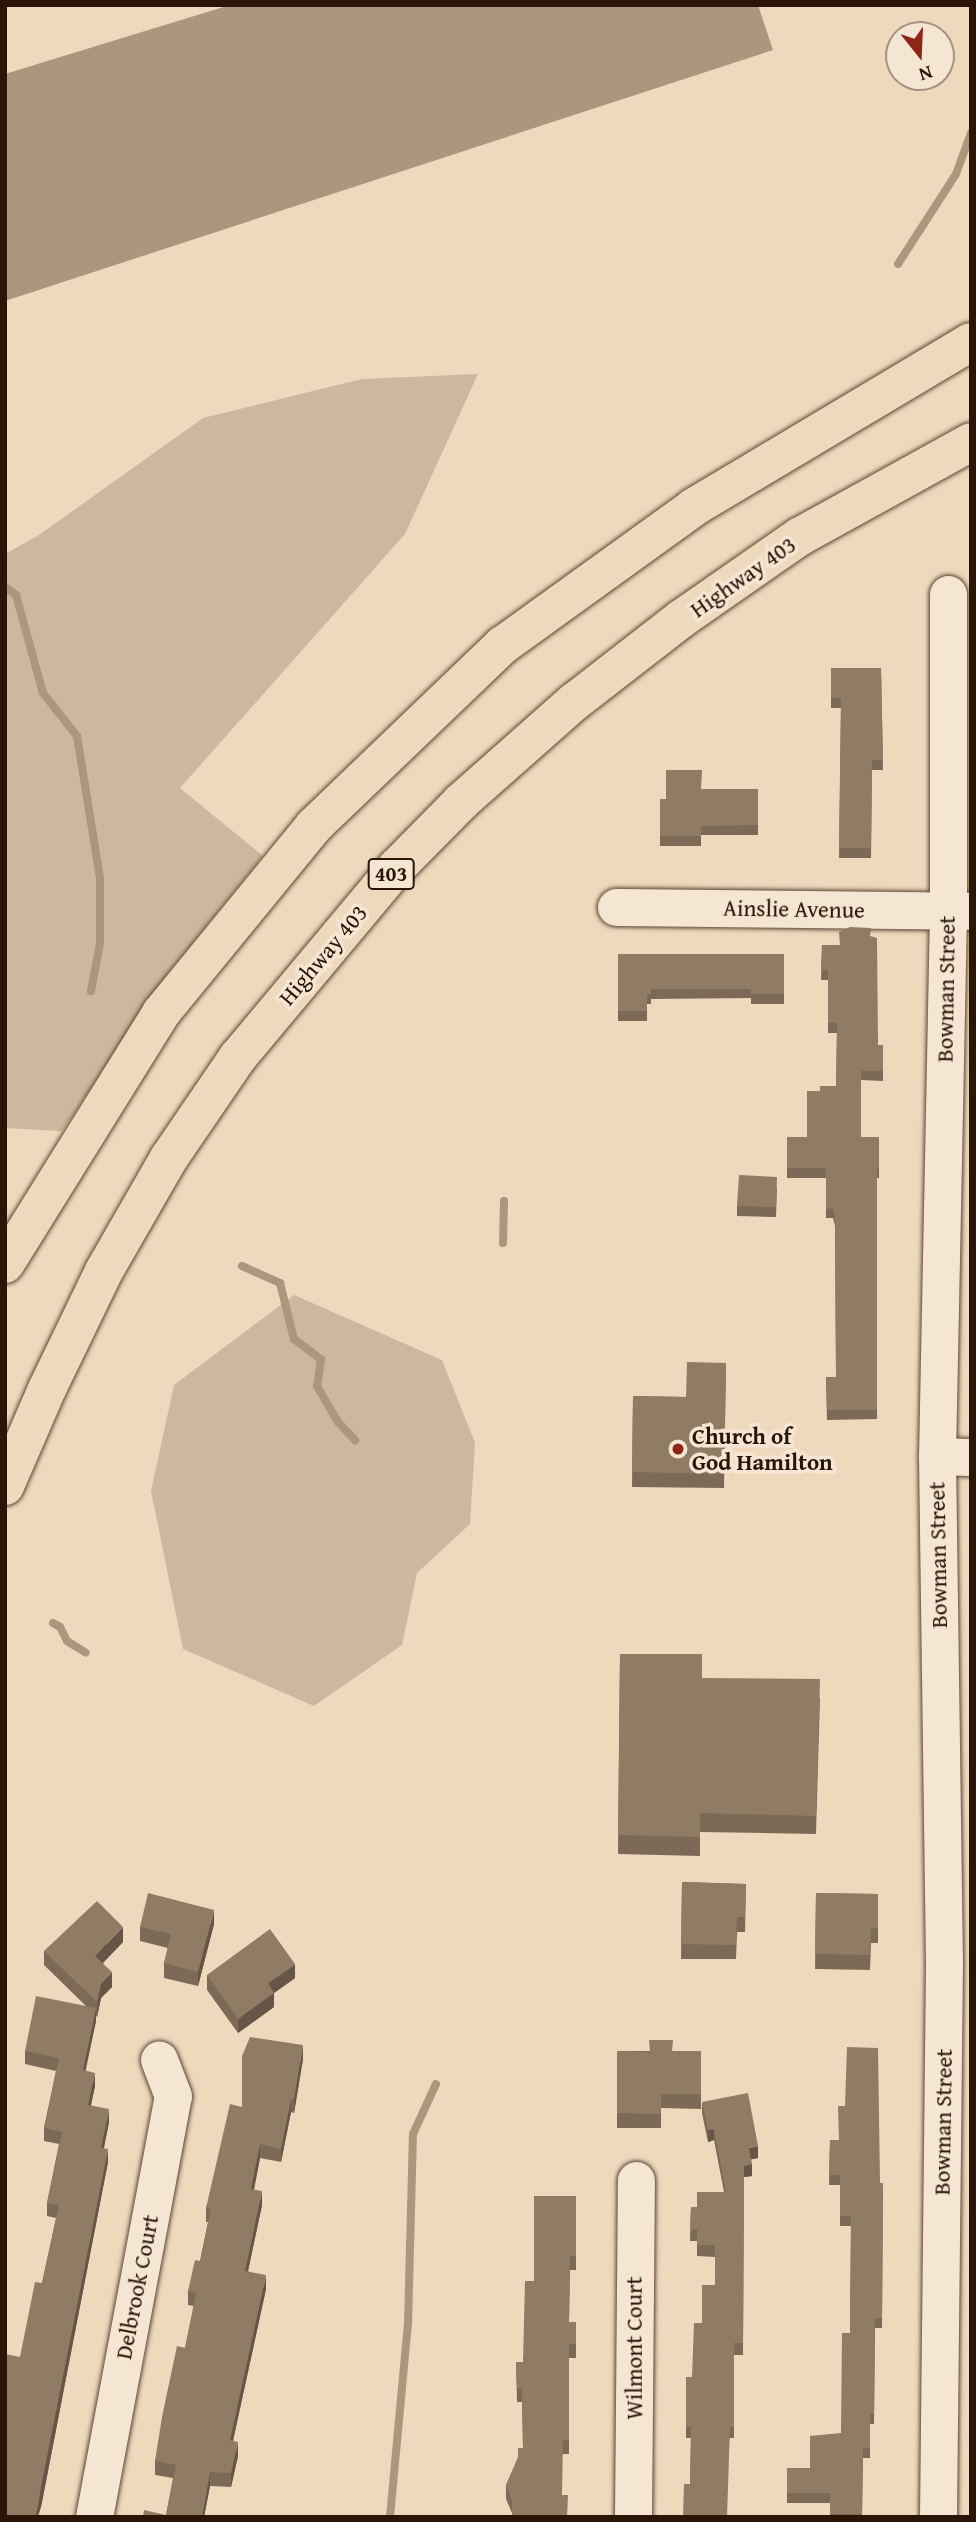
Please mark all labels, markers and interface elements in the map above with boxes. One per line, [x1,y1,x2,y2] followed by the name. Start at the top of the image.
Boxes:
[885,21,955,91] north arrow
[916,59,936,89] text: N
[685,531,801,623] street label: Highway 403
[366,856,416,892] road number: 403
[723,894,865,924] street label: Ainslie Avenue
[273,899,373,1011] street label: Highway 403
[931,915,961,1063] street label: Bowman Street
[692,1422,833,1476] place label: Church of God Hamilton
[670,1441,686,1457] marker: Church of God Hamilton
[923,1481,953,1629] street label: Bowman Street
[928,2048,958,2196] street label: Bowman Street
[109,2212,165,2362] street label: Delbrook Court
[620,2276,648,2420] street label: Wilmont Court

